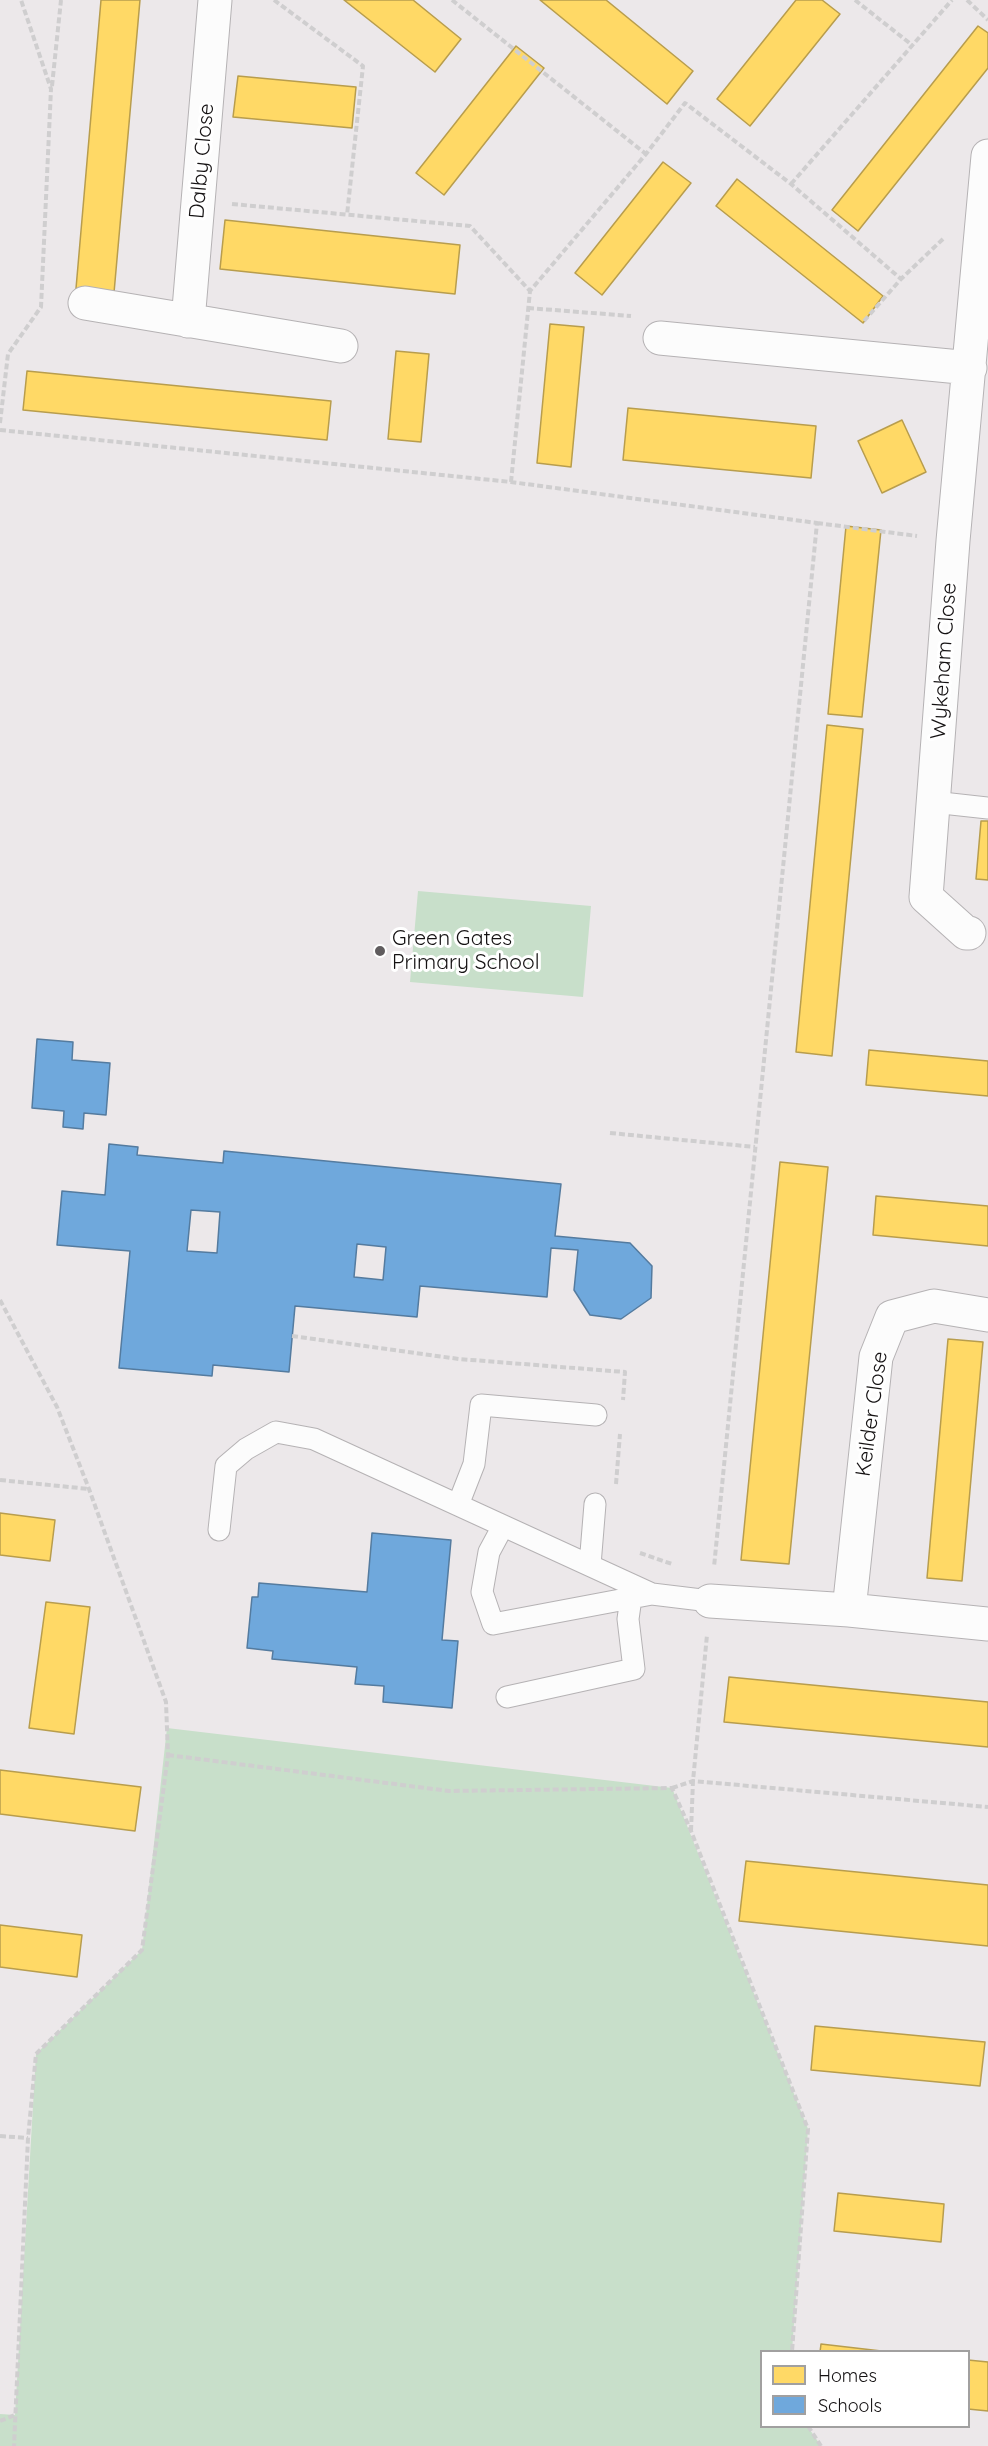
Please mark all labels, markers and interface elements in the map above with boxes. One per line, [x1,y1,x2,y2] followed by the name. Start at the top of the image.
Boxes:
[184,102,220,220] street label: Dalby Close
[926,582,962,740] street label: Wykeham Close
[392,926,540,976] place label: Green Gates Primary School
[373,944,387,958] marker: Green Gates Primary School
[851,1350,893,1478] street label: Keilder Close
[760,2350,970,2428] legend
[818,2364,877,2387] text: Homes
[818,2394,882,2417] text: Schools

